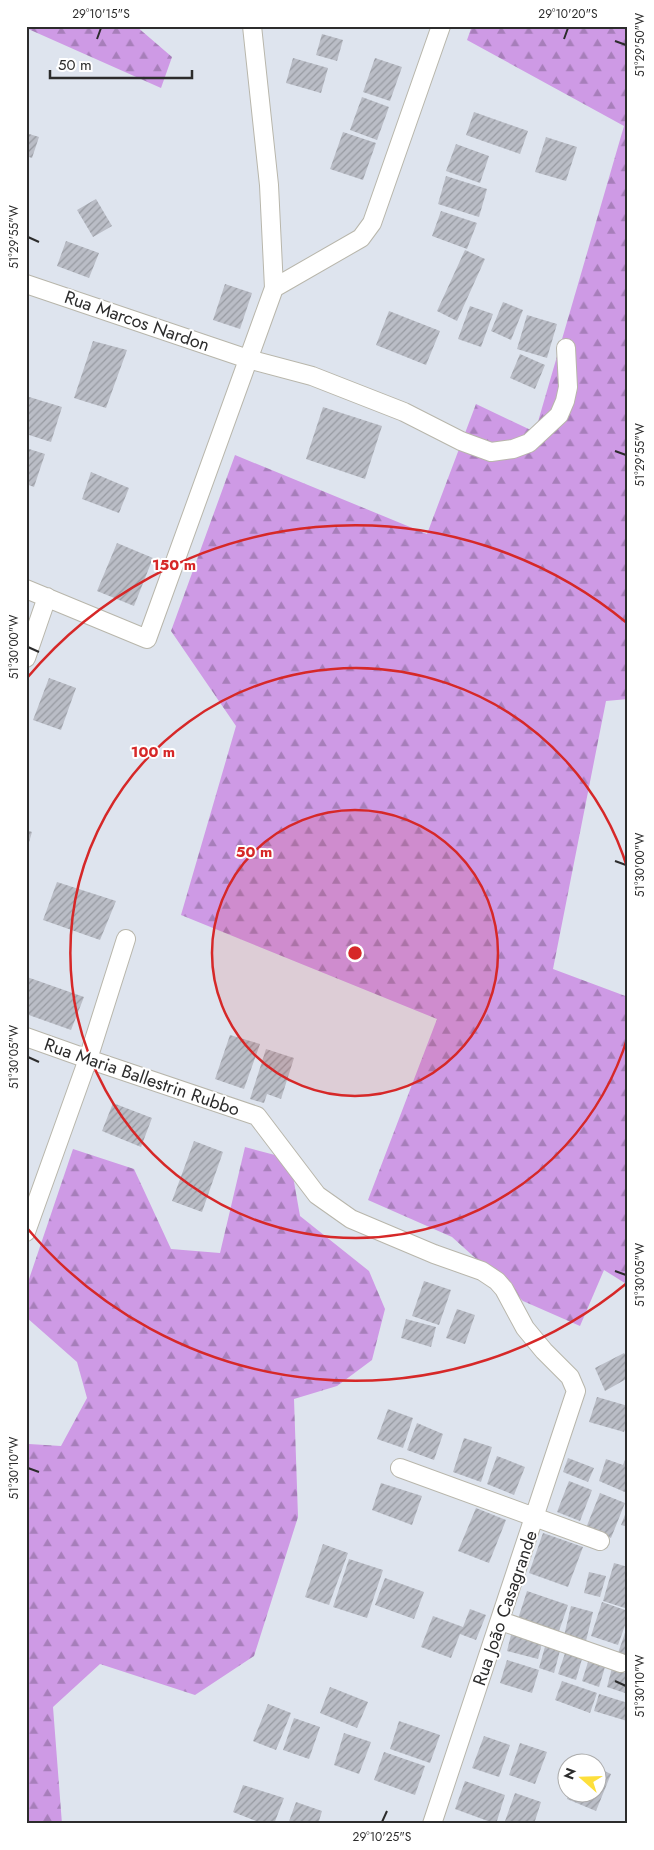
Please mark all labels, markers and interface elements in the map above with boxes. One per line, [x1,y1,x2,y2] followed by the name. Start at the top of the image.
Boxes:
[72,5,130,23] text: 29°10'15"S
[538,5,598,23] text: 29°10'20"S
[631,13,649,77] text: 51°29'50"W
[50,48,192,80] scale bar
[58,54,92,76] text: 50 m
[5,205,23,269] text: 51°29'55"W
[61,284,213,358] street label: Rua Marcos Nardon
[631,423,649,487] text: 51°29'55"W
[152,554,196,576] text: 150 m
[5,615,23,679] text: 51°30'00"W
[131,741,175,763] text: 100 m
[631,833,649,897] text: 51°30'00"W
[236,841,272,863] text: 50 m
[346,944,364,962] centre of rings
[5,1025,23,1089] text: 51°30'05"W
[41,1031,243,1123] street label: Rua Maria Ballestrin Rubbo
[631,1243,649,1307] text: 51°30'05"W
[5,1437,23,1499] text: 51°30'10"W
[466,1527,544,1689] street label: Rua João Casagrande
[631,1655,649,1717] text: 51°30'10"W
[556,1752,606,1802] north arrow
[558,1765,581,1782] text: N
[353,1828,412,1846] text: 29°10'25"S

